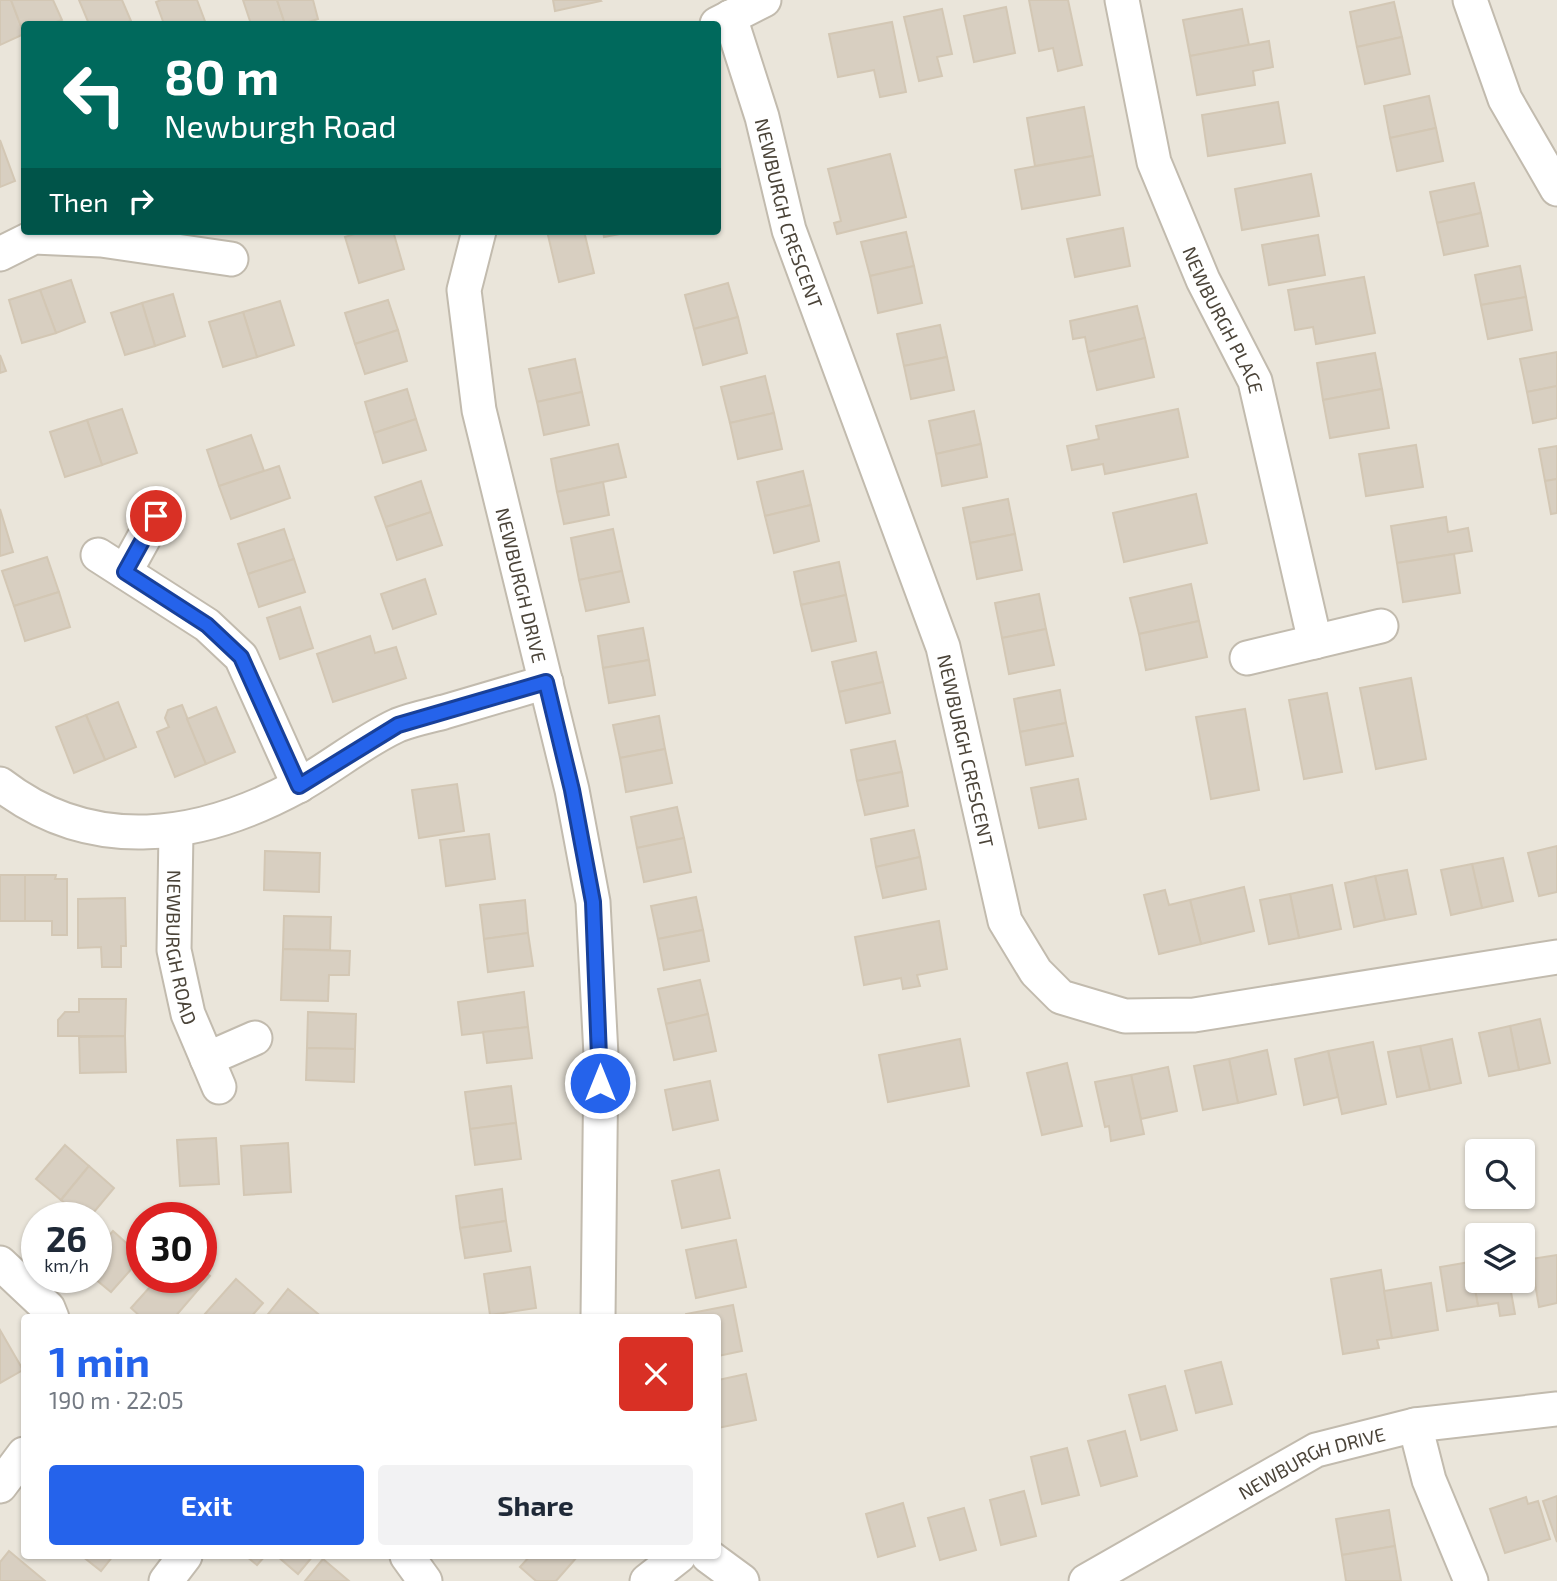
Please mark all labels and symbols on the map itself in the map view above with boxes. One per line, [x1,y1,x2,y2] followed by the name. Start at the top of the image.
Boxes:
[751,116,828,311] street label: NEWBURGH CRESCENT
[1179,243,1269,395] street label: NEWBURGH PLACE
[126,486,186,546] pin
[492,505,552,665] street label: NEWBURGH DRIVE
[934,652,999,849] street label: NEWBURGH CRESCENT
[162,870,203,1028] street label: NEWBURGH ROAD
[563,1046,637,1120] position arrow
[126,1202,217,1293] speed limit sign: 30
[1234,1422,1387,1504] street label: NEWBURGH DRIVE

